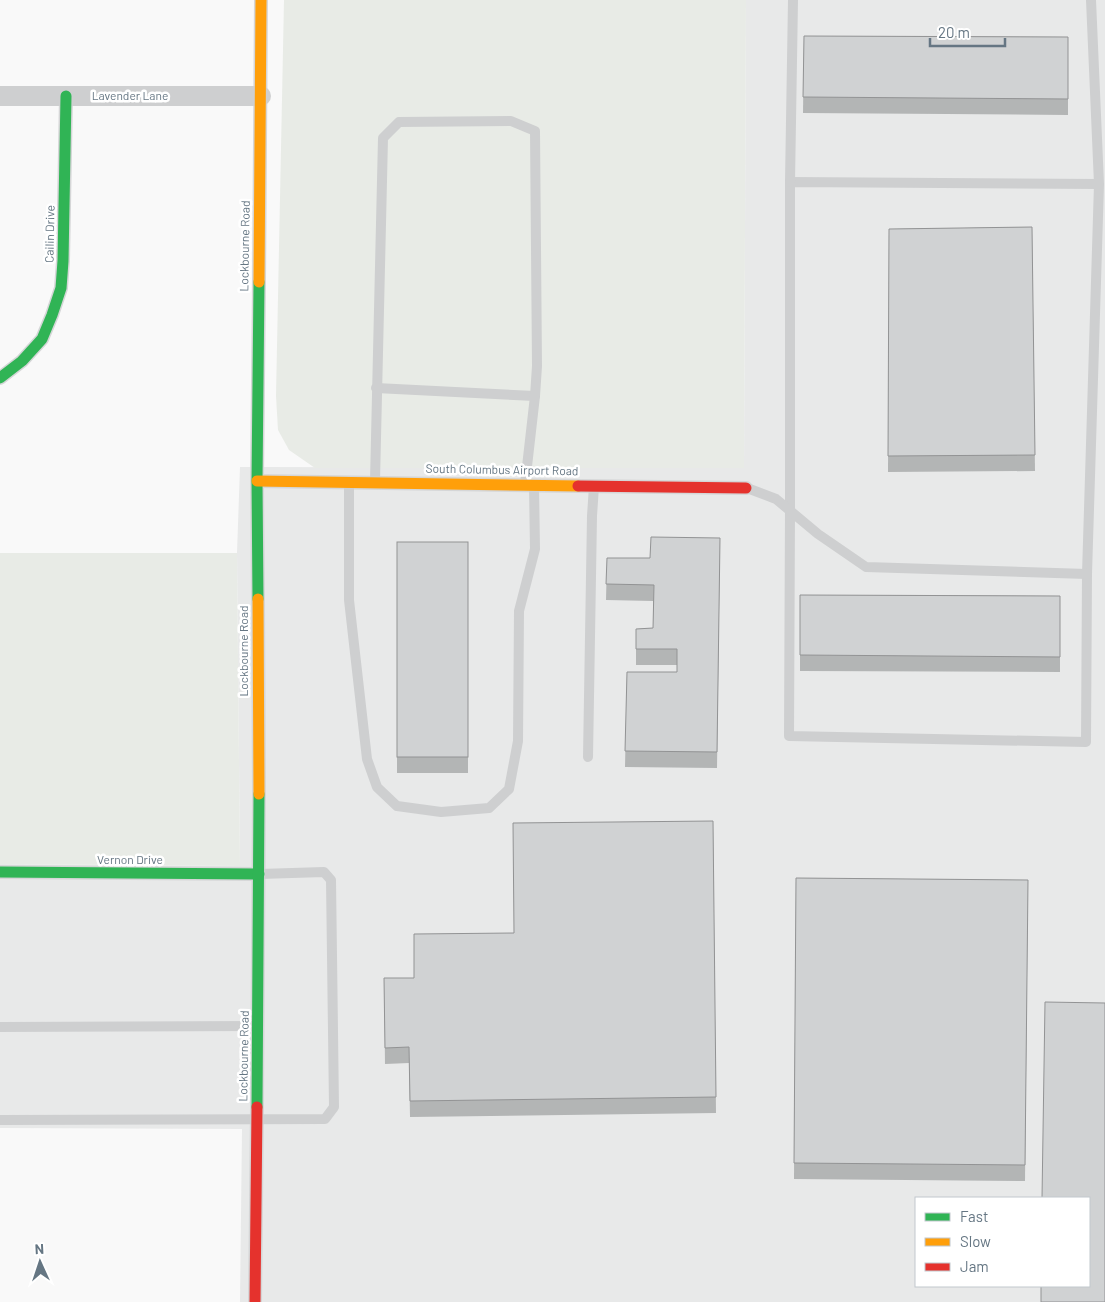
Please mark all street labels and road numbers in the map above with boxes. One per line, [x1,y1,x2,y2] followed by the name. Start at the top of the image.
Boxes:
[92,88,168,102] street label: Lavender Lane
[236,200,252,292] street label: Lockbourne Road
[41,205,57,263] street label: Cailin Drive
[425,461,579,477] street label: South Columbus Airport Road
[236,605,250,697] street label: Lockbourne Road
[97,852,163,866] street label: Vernon Drive
[235,1010,251,1102] street label: Lockbourne Road

